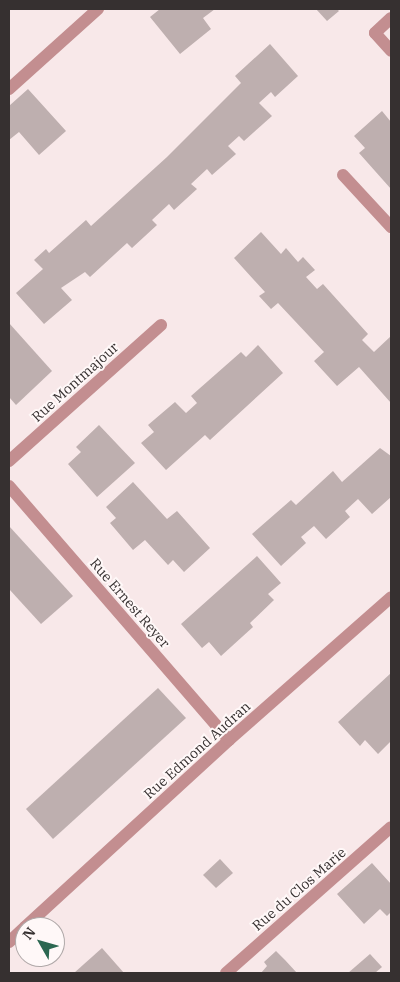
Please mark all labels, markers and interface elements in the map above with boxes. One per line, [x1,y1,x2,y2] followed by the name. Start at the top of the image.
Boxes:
[28,339,122,425] street label: Rue Montmajour
[87,555,173,651] street label: Rue Ernest Reyer
[140,698,254,802] street label: Rue Edmond Audran
[249,844,349,934] street label: Rue du Clos Marie
[15,917,65,967] north arrow
[18,923,39,943] text: N

